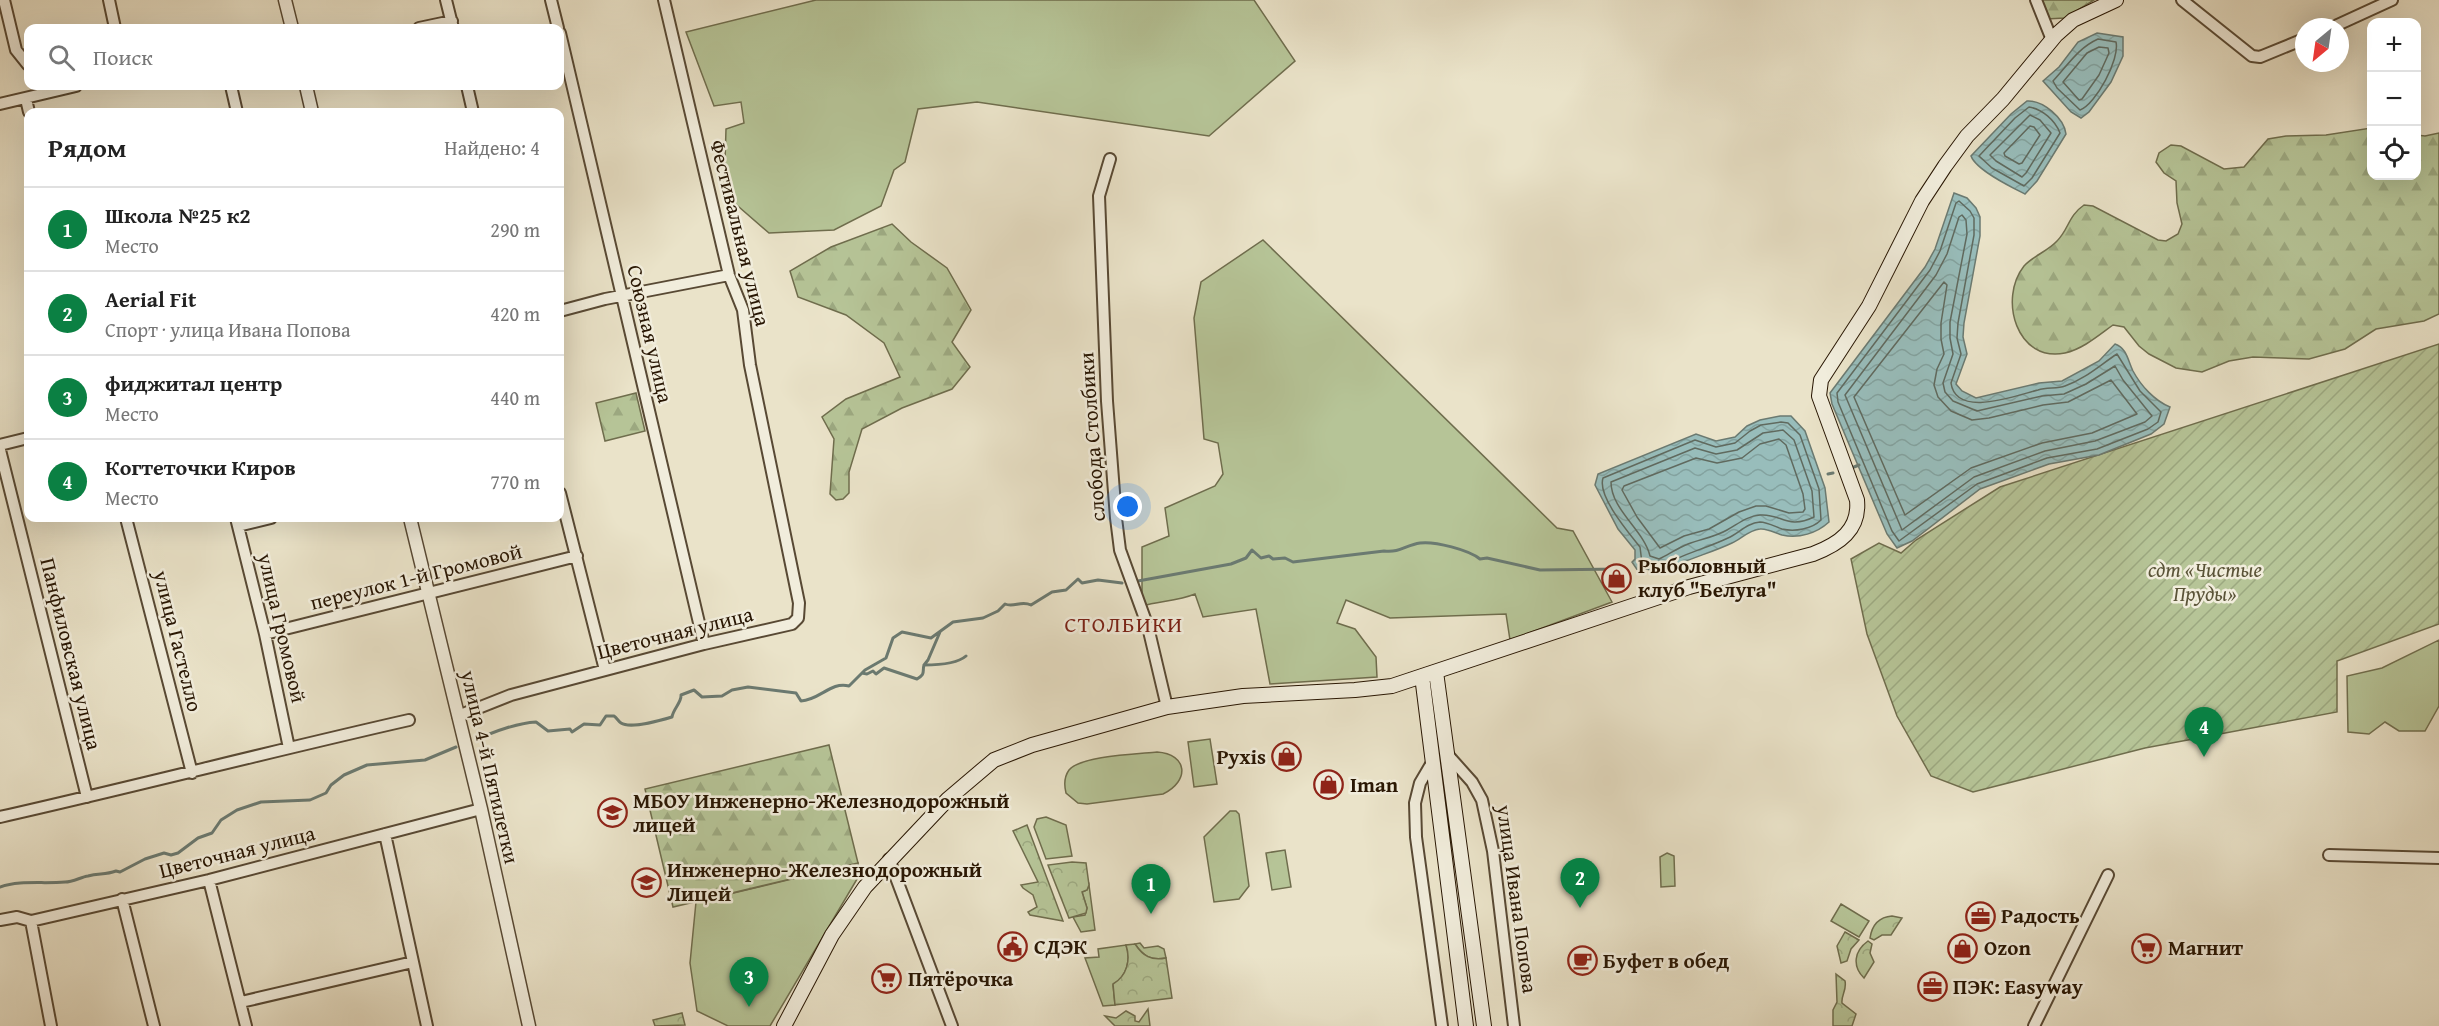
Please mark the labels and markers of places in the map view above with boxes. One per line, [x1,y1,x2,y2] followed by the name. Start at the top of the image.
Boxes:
[1638,550,1777,605] place label: Рыболовный клуб "Белуга"
[1601,562,1633,594] shop icon: Рыболовный клуб "Белуга"
[2184,708,2224,757] pin: 4
[1216,741,1266,772] place label: Pyxis
[1271,741,1303,773] shop icon: Pyxis
[1313,769,1345,801] shop icon: Iman
[1350,769,1399,800] place label: Iman
[633,785,1009,840] place label: МБОУ Инженерно-Железнодорожный лицей
[596,797,628,829] school or university icon: МБОУ Инженерно-Железнодорожный лицей
[667,854,982,909] place label: Инженерно-Железнодорожный Лицей
[1560,858,1600,908] pin: 2
[1132,864,1170,914] pin: 1
[630,866,662,898] school or university icon: Инженерно-Железнодорожный Лицей
[1964,900,1996,932] office icon: Радость
[2001,900,2080,931] place label: Радость
[997,931,1029,963] public building icon: СДЭК
[1034,931,1087,962] place label: СДЭК
[1947,932,1979,964] shop icon: Ozon
[1984,932,2031,963] place label: Ozon
[2131,932,2163,964] supermarket icon: Магнит
[2168,932,2244,963] place label: Магнит
[1566,945,1598,977] cafe icon: Буфет в обед
[1603,945,1730,976] place label: Буфет в обед
[730,958,768,1007] pin: 3
[871,963,903,995] supermarket icon: Пятёрочка
[908,963,1014,994] place label: Пятёрочка
[1916,971,1948,1003] office icon: ПЭК: Easyway
[1953,971,2083,1002] place label: ПЭК: Easyway

